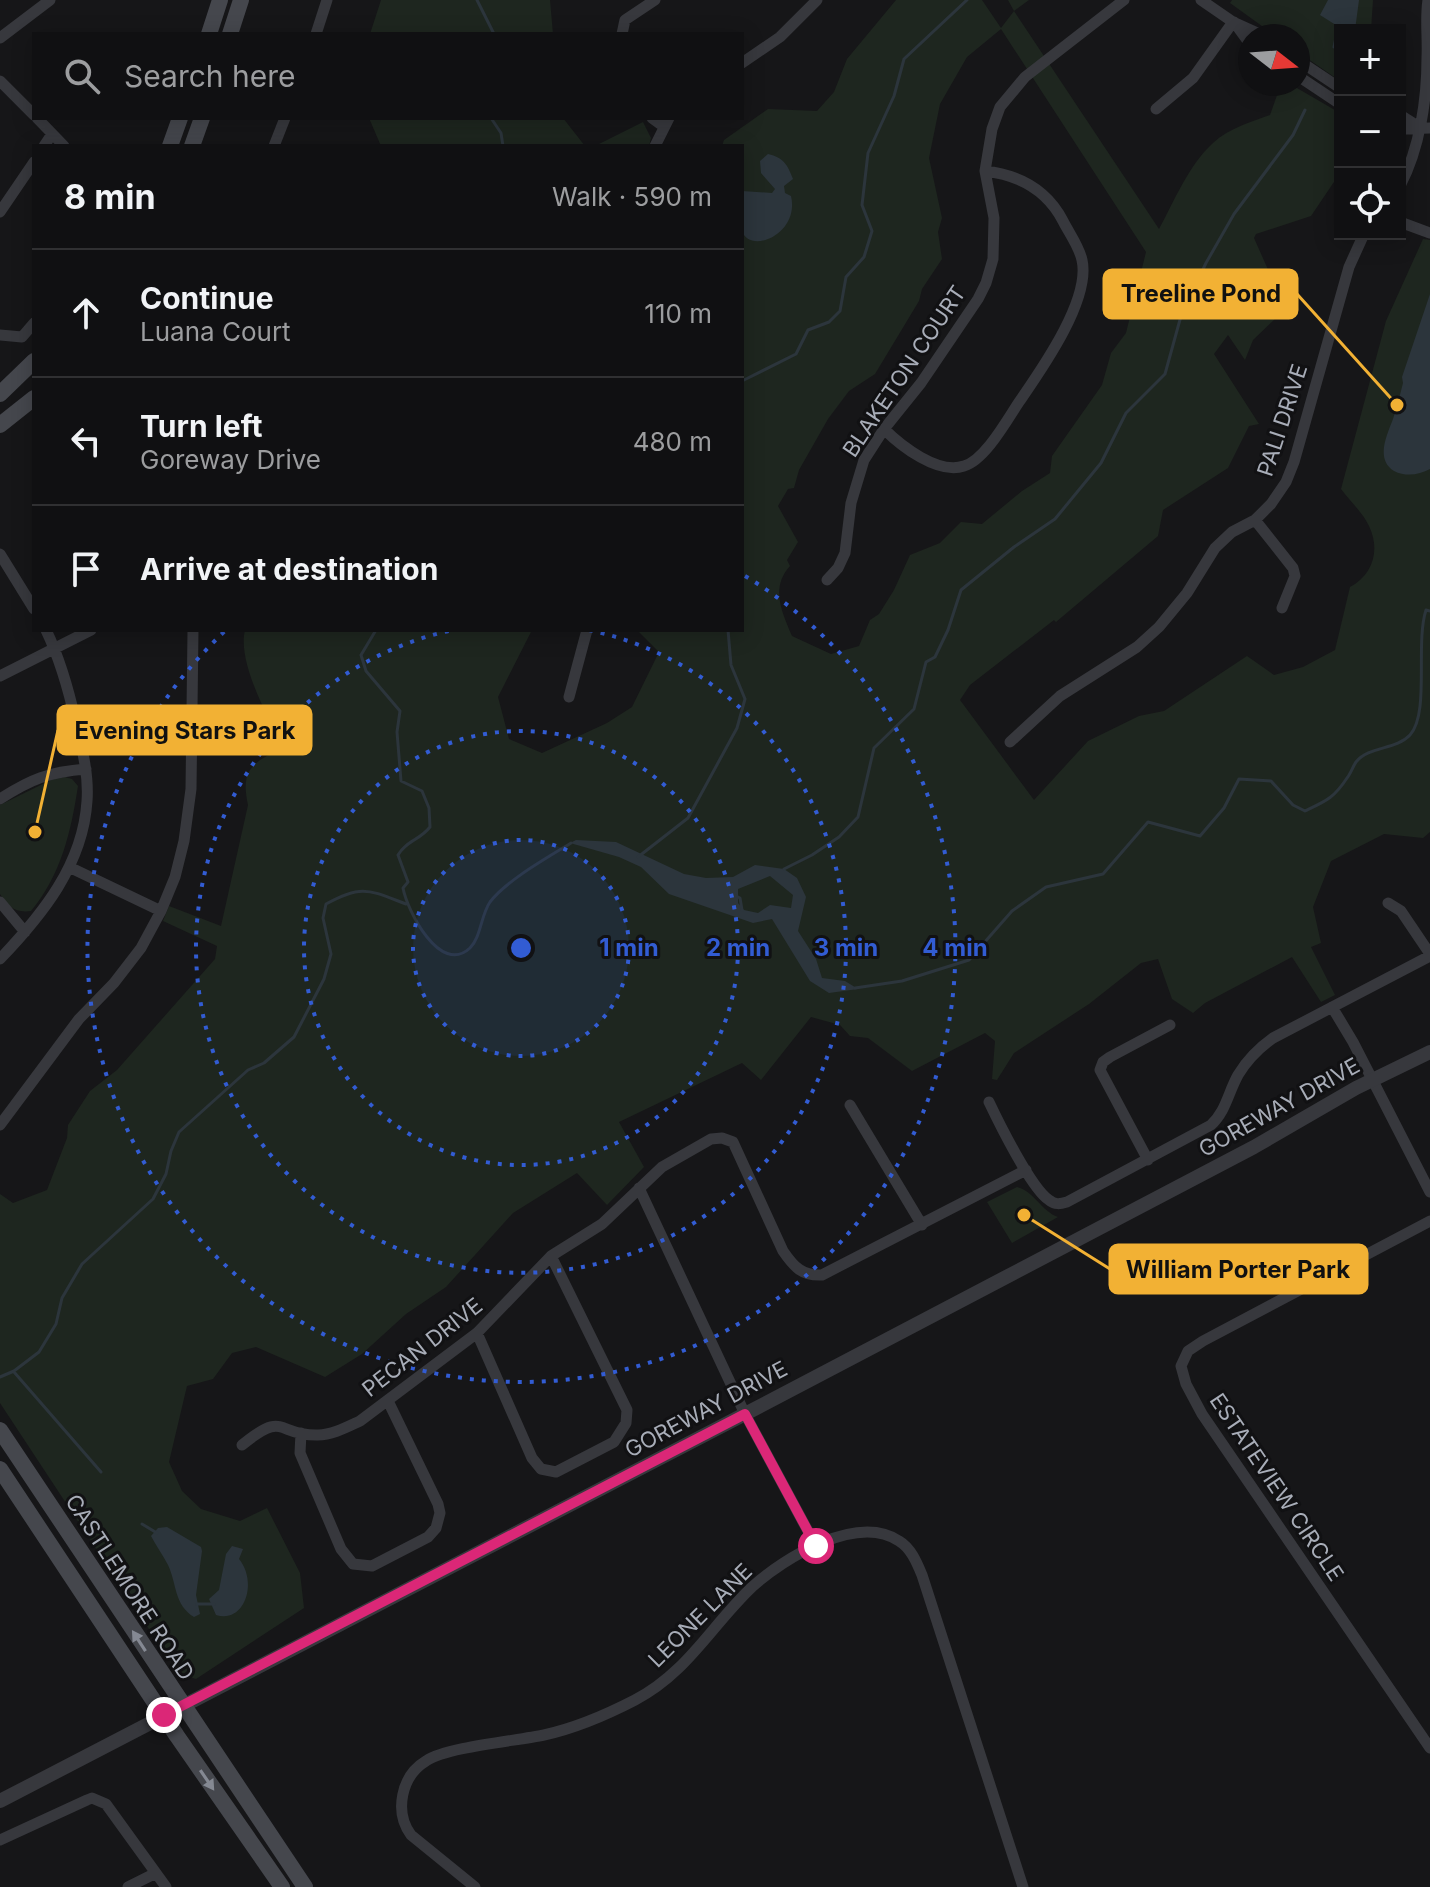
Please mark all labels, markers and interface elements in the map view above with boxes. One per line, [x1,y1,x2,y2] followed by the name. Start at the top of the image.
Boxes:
[1238,24,1310,96] north arrow
[1334,24,1406,240] map controls
[1334,24,1406,96] button: +
[32,32,744,120] search box
[60,54,104,98] icon: search
[124,58,296,94] text: Search here
[1334,96,1406,168] button: −
[1334,168,1406,240] button: locate
[64,176,156,217] text: 8 min
[552,181,712,212] text: Walk · 590 m
[1104,270,1297,318] callout: Treeline Pond
[1121,279,1281,308] text: Treeline Pond
[140,280,274,316] text: Continue
[837,281,971,461] street label: BLAKETON COURT
[64,291,108,335] icon: ahead
[644,298,712,329] text: 110 m
[140,316,291,347] text: Luana Court
[1252,361,1312,479] street label: PALI DRIVE
[140,408,262,444] text: Turn left
[64,419,108,463] icon: left
[633,426,712,457] text: 480 m
[140,444,321,475] text: Goreway Drive
[64,547,108,591] icon: arrive
[140,551,438,587] text: Arrive at destination
[58,706,311,754] callout: Evening Stars Park
[75,716,295,745] text: Evening Stars Park
[599,933,659,962] text: 1 min
[706,933,770,962] text: 2 min
[814,933,878,962] text: 3 min
[922,933,988,962] text: 4 min
[507,934,535,962] centre of rings
[1194,1052,1364,1162] street label: GOREWAY DRIVE
[1110,1245,1367,1293] callout: William Porter Park
[1126,1255,1350,1284] text: William Porter Park
[357,1292,487,1402] street label: PECAN DRIVE
[620,1355,792,1463] street label: GOREWAY DRIVE
[1205,1388,1349,1586] street label: ESTATEVIEW CIRCLE
[60,1489,200,1685] street label: CASTLEMORE ROAD
[798,1528,834,1564] route start
[643,1558,757,1672] street label: LEONE LANE
[132,1630,147,1651] one-way arrow
[146,1697,182,1733] route end
[199,1770,214,1791] one-way arrow

